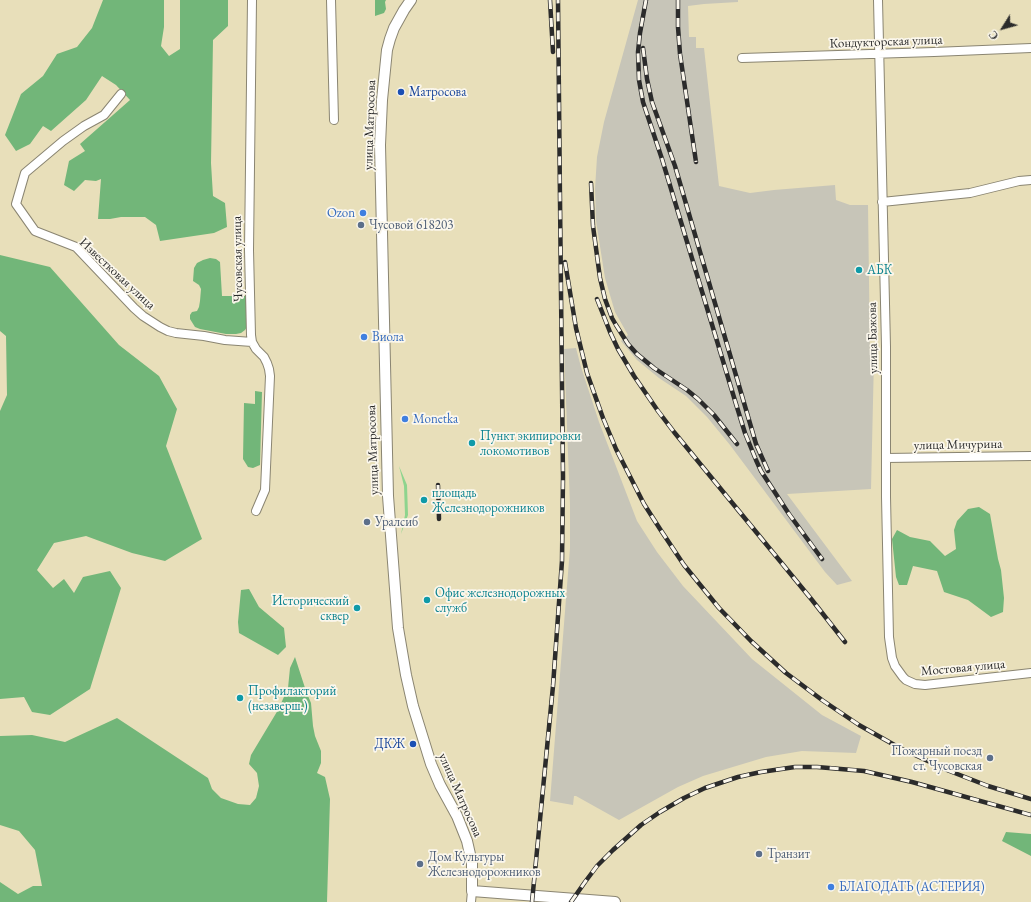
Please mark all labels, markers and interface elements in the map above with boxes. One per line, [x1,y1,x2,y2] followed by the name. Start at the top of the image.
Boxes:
[983,8,1023,48] north arrow
[985,28,1001,43] text: С
[829,32,943,52] street label: Кондукторская улица
[361,80,379,170] street label: улица Матросова
[409,84,466,100] place label: Матросова
[396,87,406,97] marker: Матросова
[327,205,355,221] place label: Ozon
[358,208,368,218] marker: Ozon
[229,216,247,302] street label: Чусовская улица
[369,217,453,233] place label: Чусовой 618203
[356,220,366,230] marker: Чусовой 618203
[76,235,158,313] street label: Известковая улица
[867,262,892,278] place label: АБК
[854,265,864,275] marker: АБК
[865,302,881,374] street label: улица Бажова
[372,329,404,345] place label: Виола
[359,332,369,342] marker: Виола
[364,405,382,495] street label: улица Матросова
[413,411,458,427] place label: Monetka
[400,414,410,424] marker: Monetka
[480,428,581,459] place label: Пункт экипировки локомотивов
[914,436,1002,454] street label: улица Мичурина
[467,438,477,448] marker: Пункт экипировки локомотивов
[432,485,545,516] place label: площадь Железнодорожников
[419,495,429,505] marker: площадь Железнодорожников
[375,514,418,530] place label: Уралсиб
[362,517,372,527] marker: Уралсиб
[435,585,565,616] place label: Офис железнодорожных служб
[272,593,349,624] place label: Исторический сквер
[422,595,432,605] marker: Офис железнодорожных служб
[352,603,362,613] marker: Исторический сквер
[920,657,1006,679] street label: Мостовая улица
[248,683,336,714] place label: Профилакторий (незаверш.)
[235,693,245,703] marker: Профилакторий (незаверш.)
[374,736,405,752] place label: ДКЖ
[408,739,418,749] marker: ДКЖ
[891,743,982,774] place label: Пожарный поезд ст. Чусовская
[435,751,485,839] street label: улица Матросова
[985,753,995,763] marker: Пожарный поезд ст. Чусовская
[767,846,810,862] place label: Транзит
[428,849,541,880] place label: Дом Культуры Железнодорожников
[754,849,764,859] marker: Транзит
[415,859,425,869] marker: Дом Культуры Железнодорожников
[839,879,985,895] place label: БЛАГОДАТЬ (АСТЕРИЯ)
[826,882,836,892] marker: БЛАГОДАТЬ (АСТЕРИЯ)

